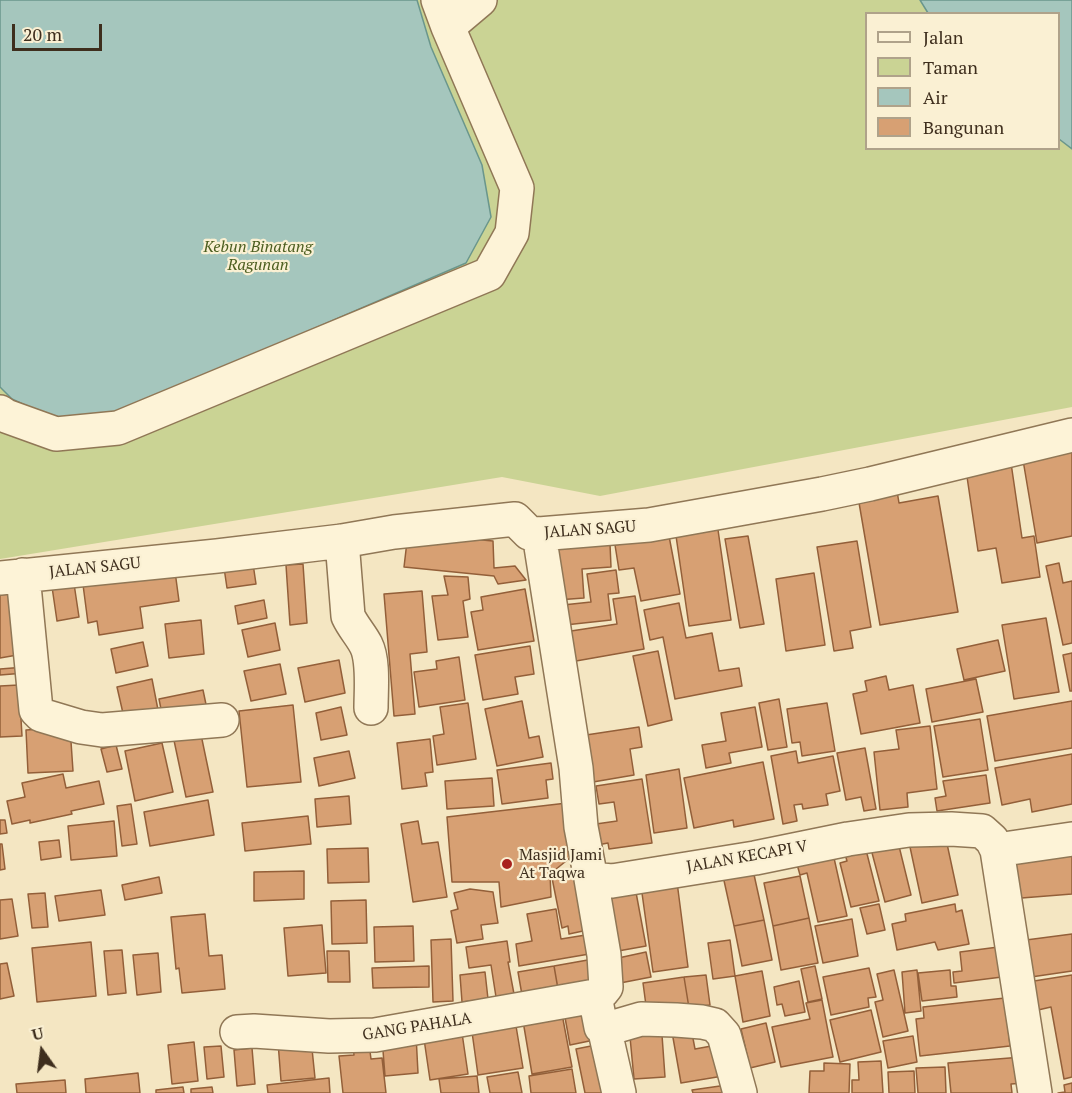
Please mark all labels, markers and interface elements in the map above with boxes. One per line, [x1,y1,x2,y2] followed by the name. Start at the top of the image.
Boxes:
[15,12,105,50] scale bar
[865,12,1060,150] legend
[23,22,62,46] text: 20 m
[923,25,963,49] text: Jalan
[923,55,978,79] text: Taman
[923,85,948,109] text: Air
[923,115,1004,139] text: Bangunan
[203,237,313,275] park label: Kebun Binatang Ragunan
[543,517,637,543] street label: JALAN SAGU
[48,554,142,582] street label: JALAN SAGU
[685,837,809,877] street label: JALAN KECAPI V
[519,845,602,883] place label: Masjid Jami At Taqwa
[500,857,514,871] marker: Masjid Jami At Taqwa
[361,1009,473,1045] street label: GANG PAHALA
[12,1021,72,1081] north arrow
[29,1021,46,1046] text: U

